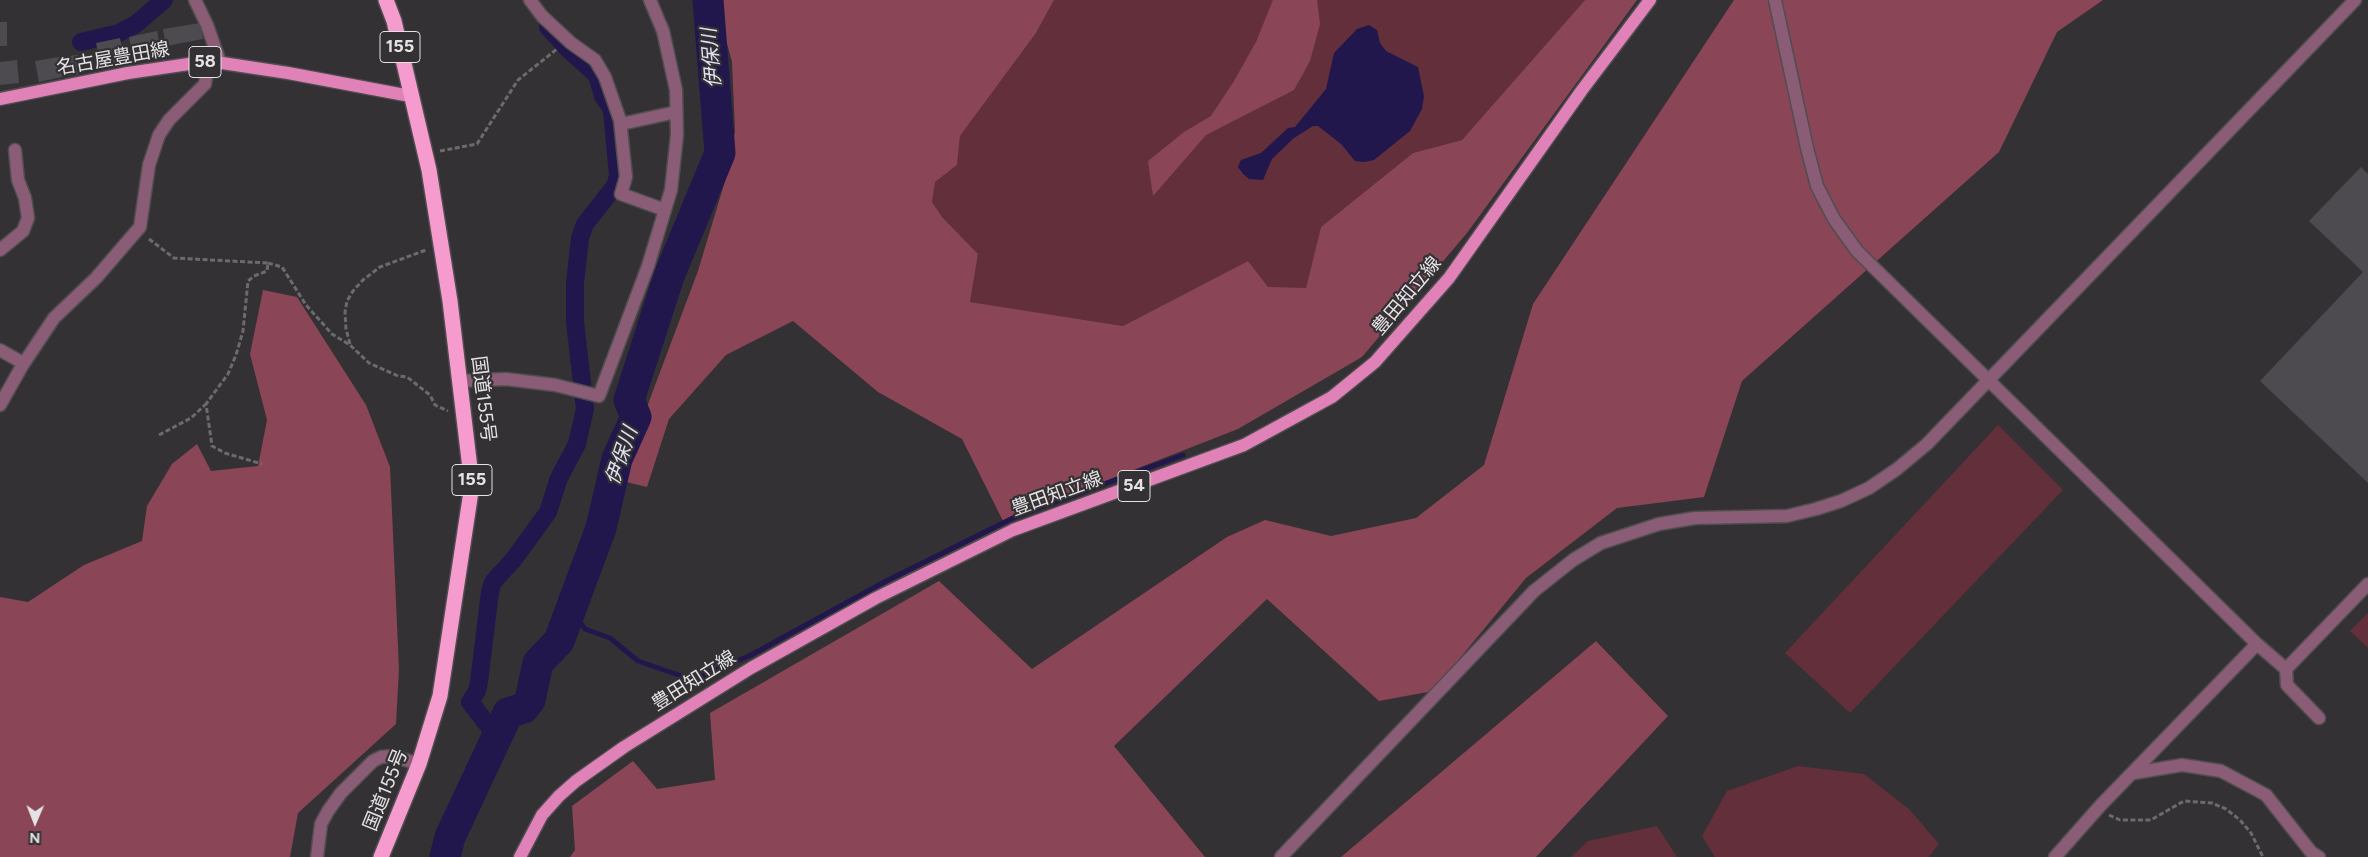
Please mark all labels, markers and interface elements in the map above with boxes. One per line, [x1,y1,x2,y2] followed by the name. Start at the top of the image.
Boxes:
[697,27,727,89] water label: 伊保川
[380,32,420,62] road number: 155
[55,38,171,80] street label: 名古屋豊田線
[189,46,221,78] road number: 58
[1368,252,1446,340] street label: 豊田知立線
[466,355,500,443] street label: 国道155号
[601,424,643,488] water label: 伊保川
[452,464,492,496] road number: 155
[1008,467,1106,521] street label: 豊田知立線
[1118,471,1150,502] road number: 54
[648,646,740,716] street label: 豊田知立線
[359,746,413,834] street label: 国道155号
[10,797,60,847] north arrow
[29,829,40,846] text: N

